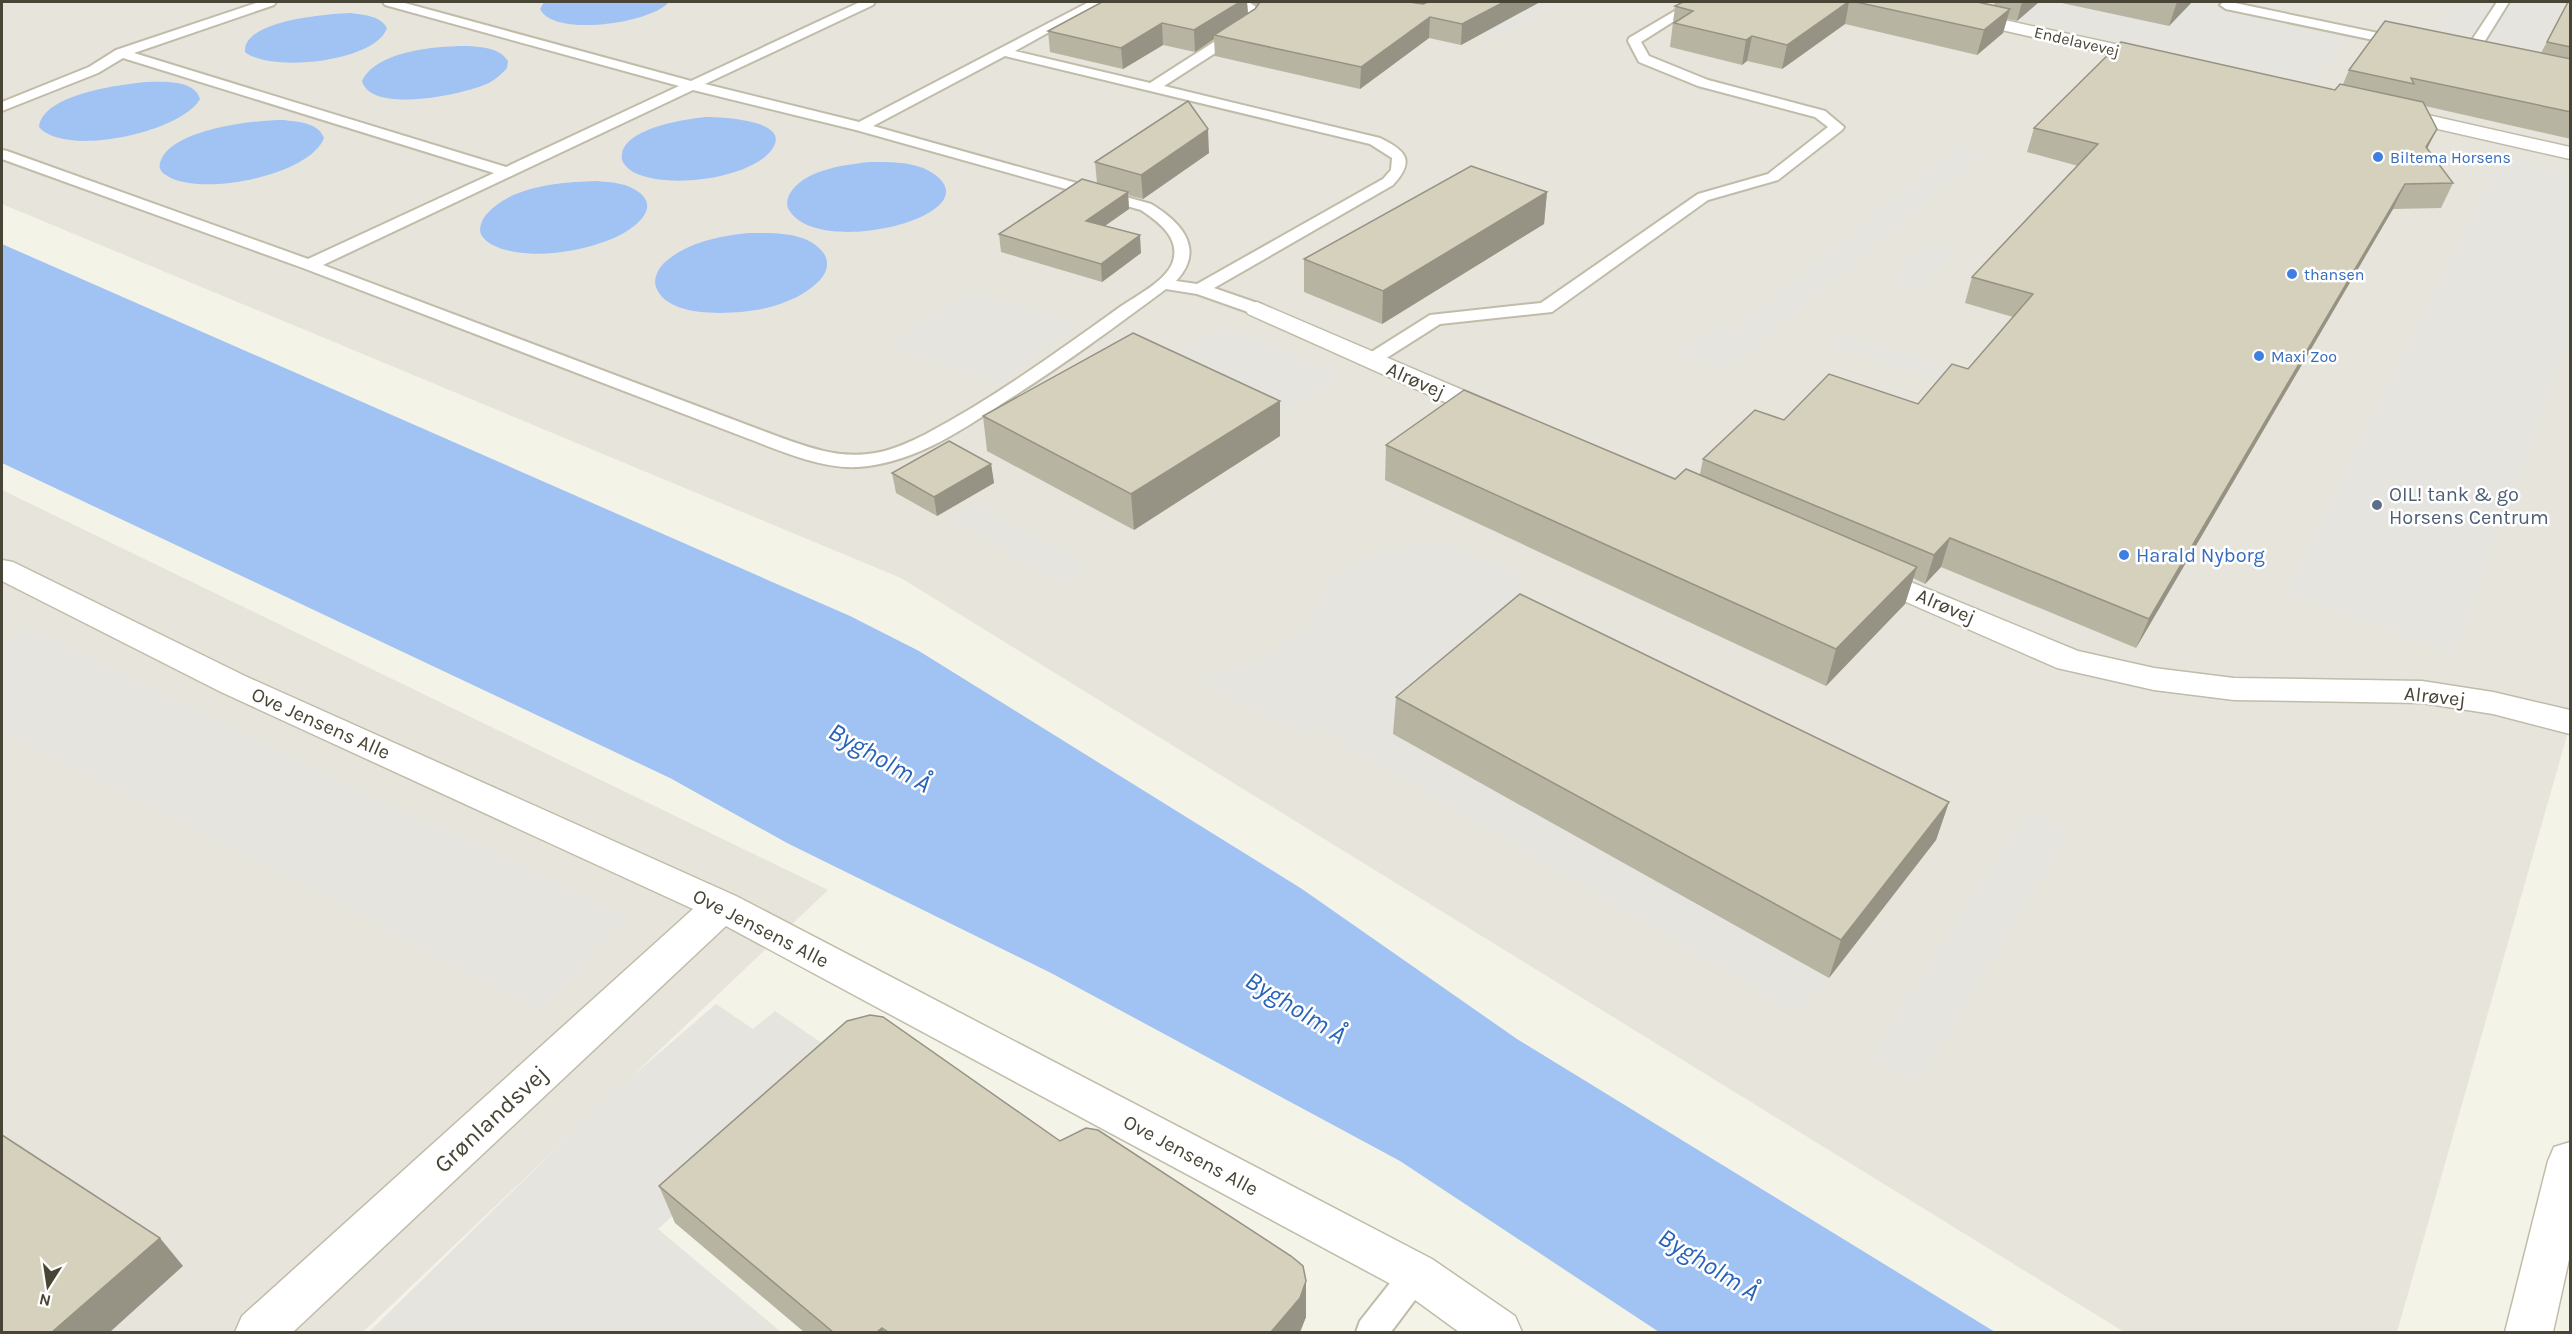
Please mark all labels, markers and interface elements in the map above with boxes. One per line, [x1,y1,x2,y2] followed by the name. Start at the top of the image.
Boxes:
[2032,22,2121,61] street label: Endelavevej
[2390,148,2511,167] place label: Biltema Horsens
[2371,150,2385,164] marker: Biltema Horsens
[2304,265,2364,284] place label: thansen
[2285,267,2299,281] marker: thansen
[2271,347,2337,366] place label: Maxi Zoo
[2252,349,2266,363] marker: Maxi Zoo
[1383,357,1449,404] street label: Alrøvej
[2389,483,2549,529] place label: OIL! tank & go Horsens Centrum
[2370,498,2384,512] marker: OIL! tank & go Horsens Centrum
[2136,544,2265,567] place label: Harald Nyborg
[2117,548,2131,562] marker: Harald Nyborg
[1913,584,1979,629] street label: Alrøvej
[2403,682,2467,711] street label: Alrøvej
[248,683,394,764] street label: Ove Jensens Alle
[823,715,937,799] water label: Bygholm Å
[689,884,833,973] street label: Ove Jensens Alle
[1239,963,1353,1051] water label: Bygholm Å
[428,1059,554,1179] street label: Grønlandsvej
[1119,1110,1262,1201] street label: Ove Jensens Alle
[1652,1220,1766,1308] water label: Bygholm Å
[18,1256,78,1316] north arrow
[37,1290,53,1311] text: N

